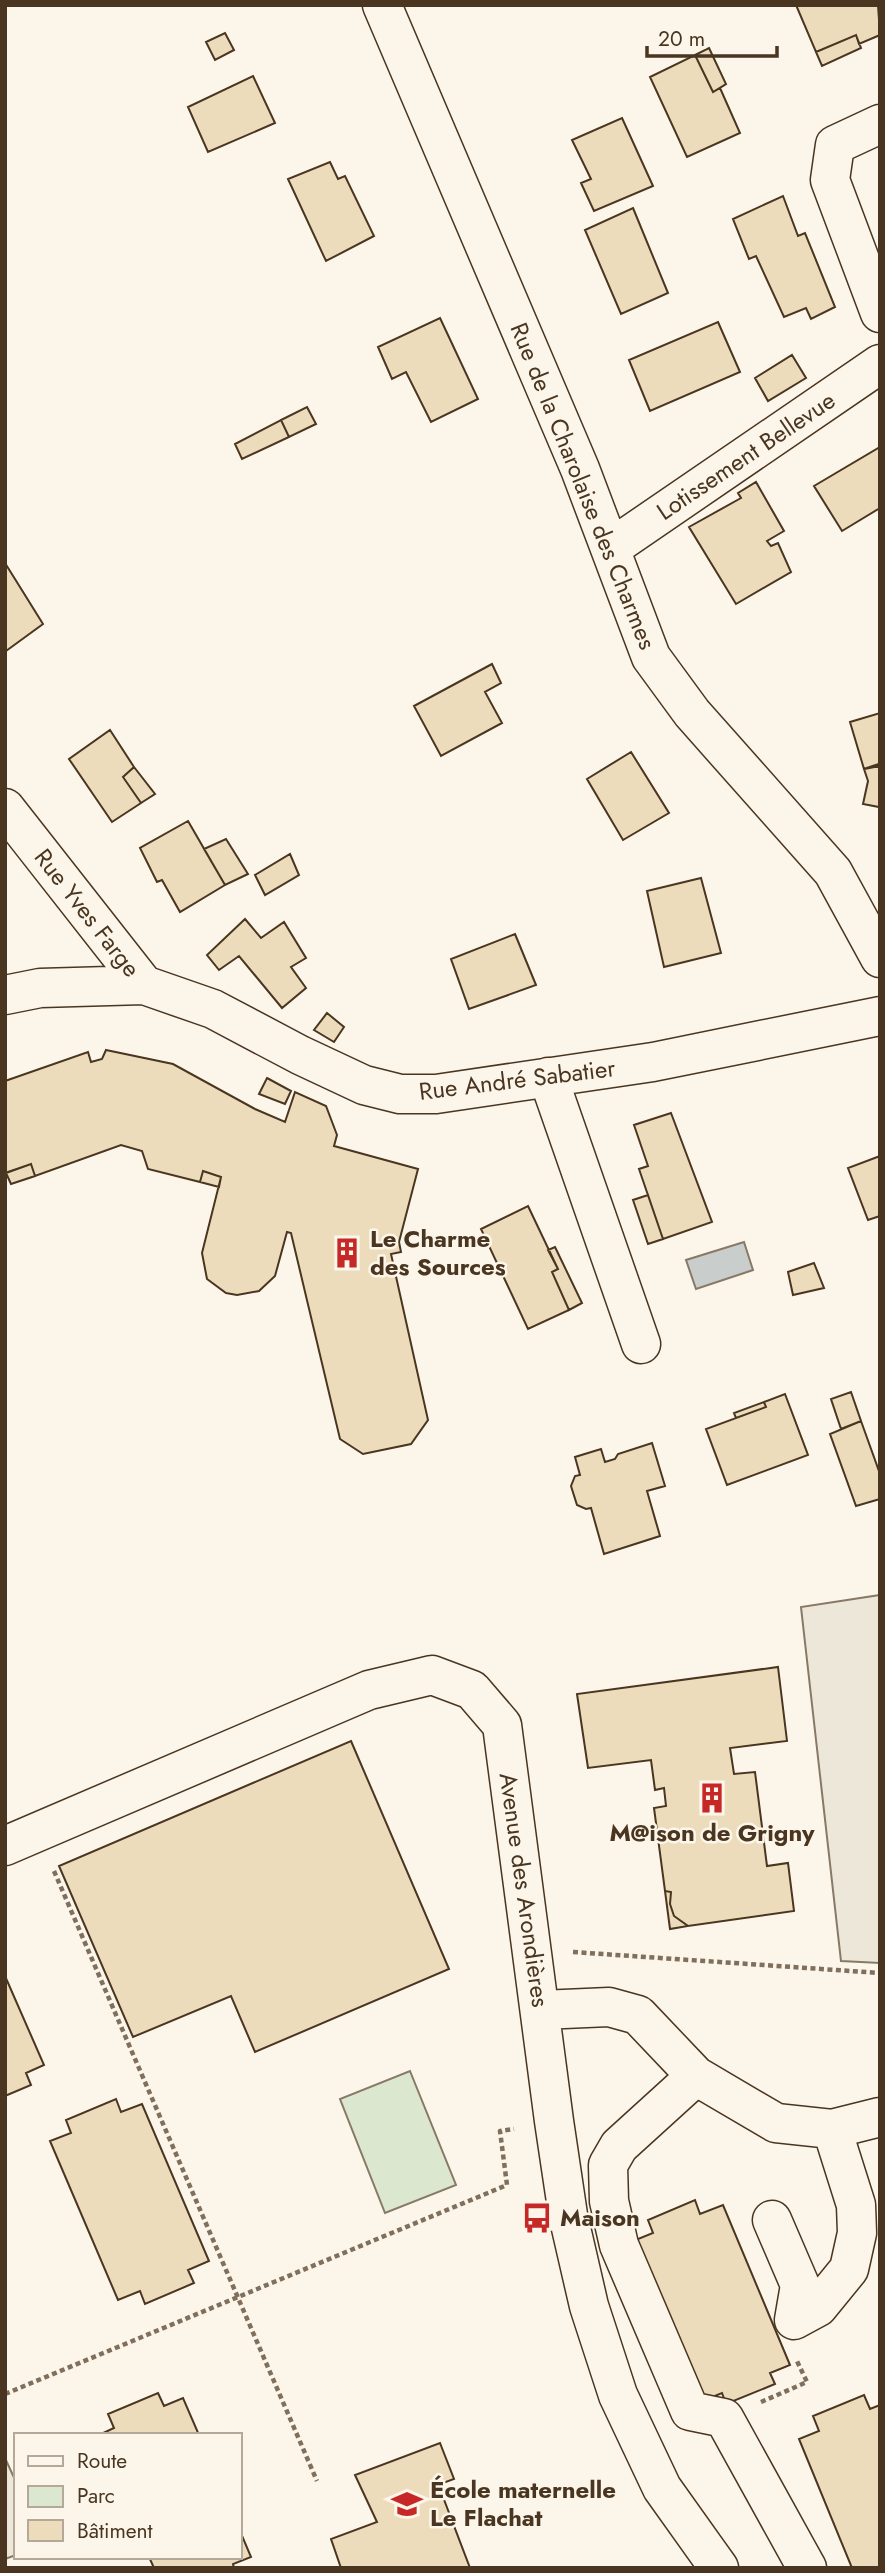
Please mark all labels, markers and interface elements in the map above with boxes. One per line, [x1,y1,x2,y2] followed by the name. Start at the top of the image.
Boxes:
[647,14,776,58] scale bar
[658,24,705,54] text: 20 m
[502,317,665,654] street label: Rue de la Charolaise des Charmes
[649,383,842,528] street label: Lotissement Bellevue
[26,841,149,984] street label: Rue Yves Farge
[417,1050,618,1109] street label: Rue André Sabatier
[370,1221,506,1284] place label: Le Charme des Sources
[330,1236,364,1270] building icon: Le Charme des Sources
[491,1770,558,2009] street label: Avenue des Arondières
[695,1781,729,1815] building icon: M@ison de Grigny
[609,1815,815,1850] place label: M@ison de Grigny
[560,2200,640,2235] place label: Maison
[520,2201,554,2235] bus stop icon: Maison
[14,2433,242,2559] legend
[77,2446,127,2476] text: Route
[430,2472,616,2535] place label: École maternelle Le Flachat
[77,2481,115,2511] text: Parc
[390,2487,424,2521] school or university icon: École maternelle Le Flachat
[77,2516,153,2546] text: Bâtiment

